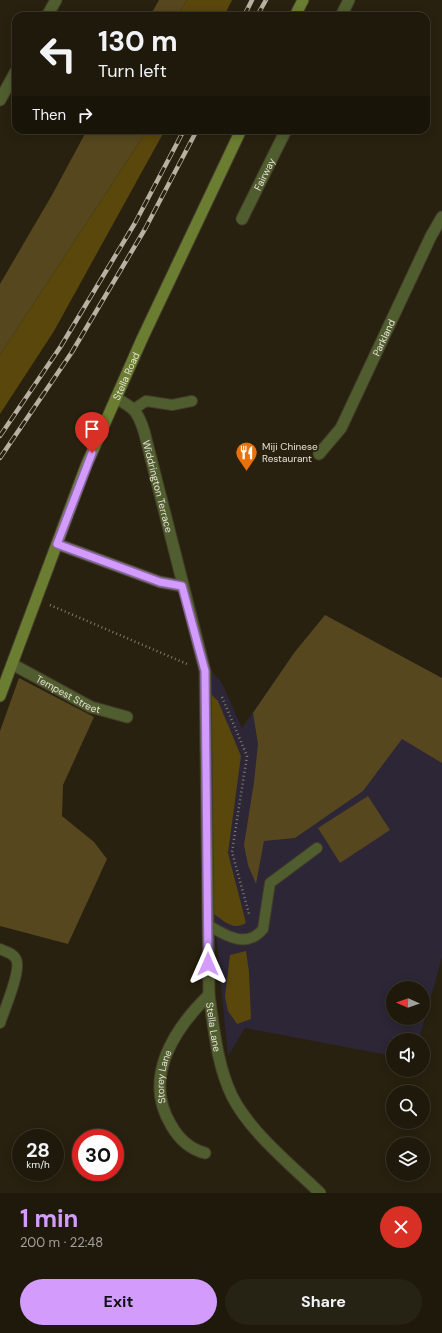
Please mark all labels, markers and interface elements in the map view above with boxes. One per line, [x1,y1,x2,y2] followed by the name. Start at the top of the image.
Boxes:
[98,23,178,60] text: 130 m
[32,28,84,80] icon: left
[98,59,167,83] text: Turn left
[74,104,96,126] icon: right
[32,105,66,125] text: Then
[251,155,278,193] street label: Fairway
[370,317,398,358] street label: Parkland
[110,350,142,402] street label: Stella Road
[75,412,109,453] pin
[81,418,103,440] icon: arrive
[140,439,176,534] street label: Widdrington Terrace
[233,439,259,472] restaurant icon: Miji Chinese Restaurant
[262,440,318,465] place label: Miji Chinese Restaurant
[34,672,102,716] street label: Tempest Street
[187,943,229,985] position arrow
[386,981,430,1025] north arrow
[386,981,430,1181] map controls
[203,1001,224,1053] street label: Stella Lane
[386,1033,430,1077] button: sound
[154,1048,175,1105] street label: Storey Lane
[386,1085,430,1129] button: search
[72,1129,124,1181] speed limit sign: 30
[26,1137,50,1163] text: 28
[386,1137,430,1181] button: layers
[26,1158,50,1171] text: km/h
[20,1203,78,1234] text: 1 min
[380,1206,422,1248] button: close
[20,1234,103,1251] text: 200 m · 22:48
[20,1279,217,1325] button: Exit
[225,1279,422,1325] button: Share

